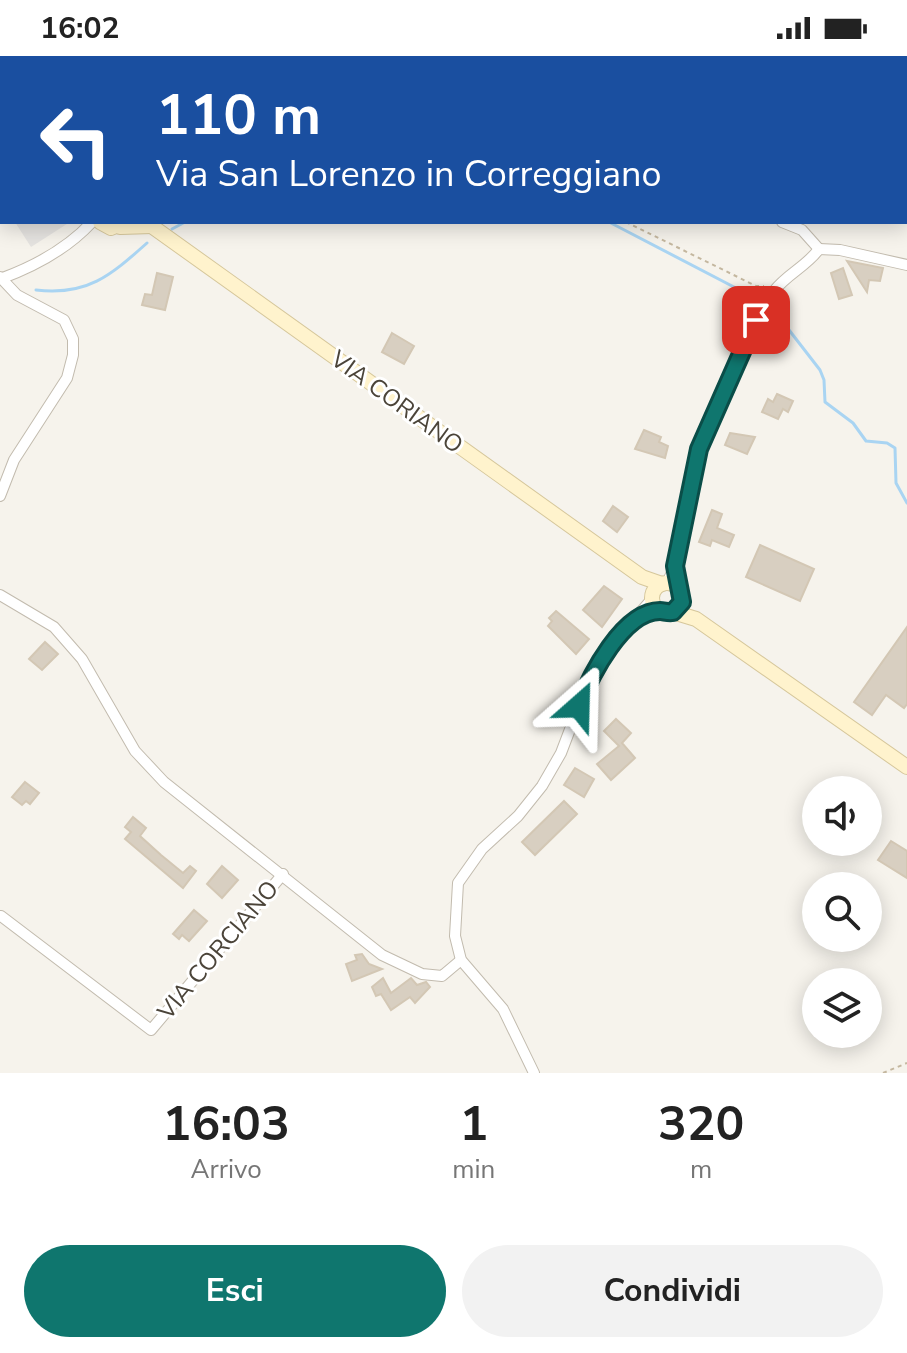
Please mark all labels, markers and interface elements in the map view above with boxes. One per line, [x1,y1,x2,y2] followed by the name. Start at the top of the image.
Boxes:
[40,8,119,49] text: 16:02
[156,77,321,154] text: 110 m
[24,88,128,192] icon: left
[156,150,661,199] text: Via San Lorenzo in Correggiano
[722,286,790,354] pin
[734,298,778,342] icon: arrive
[324,343,470,461] street label: VIA CORIANO
[537,664,621,748] position arrow
[802,776,882,1048] map controls
[802,776,882,856] button: sound
[802,872,882,952] button: search
[150,874,286,1027] street label: VIA CORCIANO
[802,968,882,1048] button: layers
[163,1091,290,1157] text: 16:03
[459,1091,488,1157] text: 1
[658,1091,744,1157] text: 320
[191,1152,262,1187] text: Arrivo
[452,1152,495,1187] text: min
[690,1152,712,1187] text: m
[24,1245,446,1337] button: Esci
[462,1245,883,1337] button: Condividi

